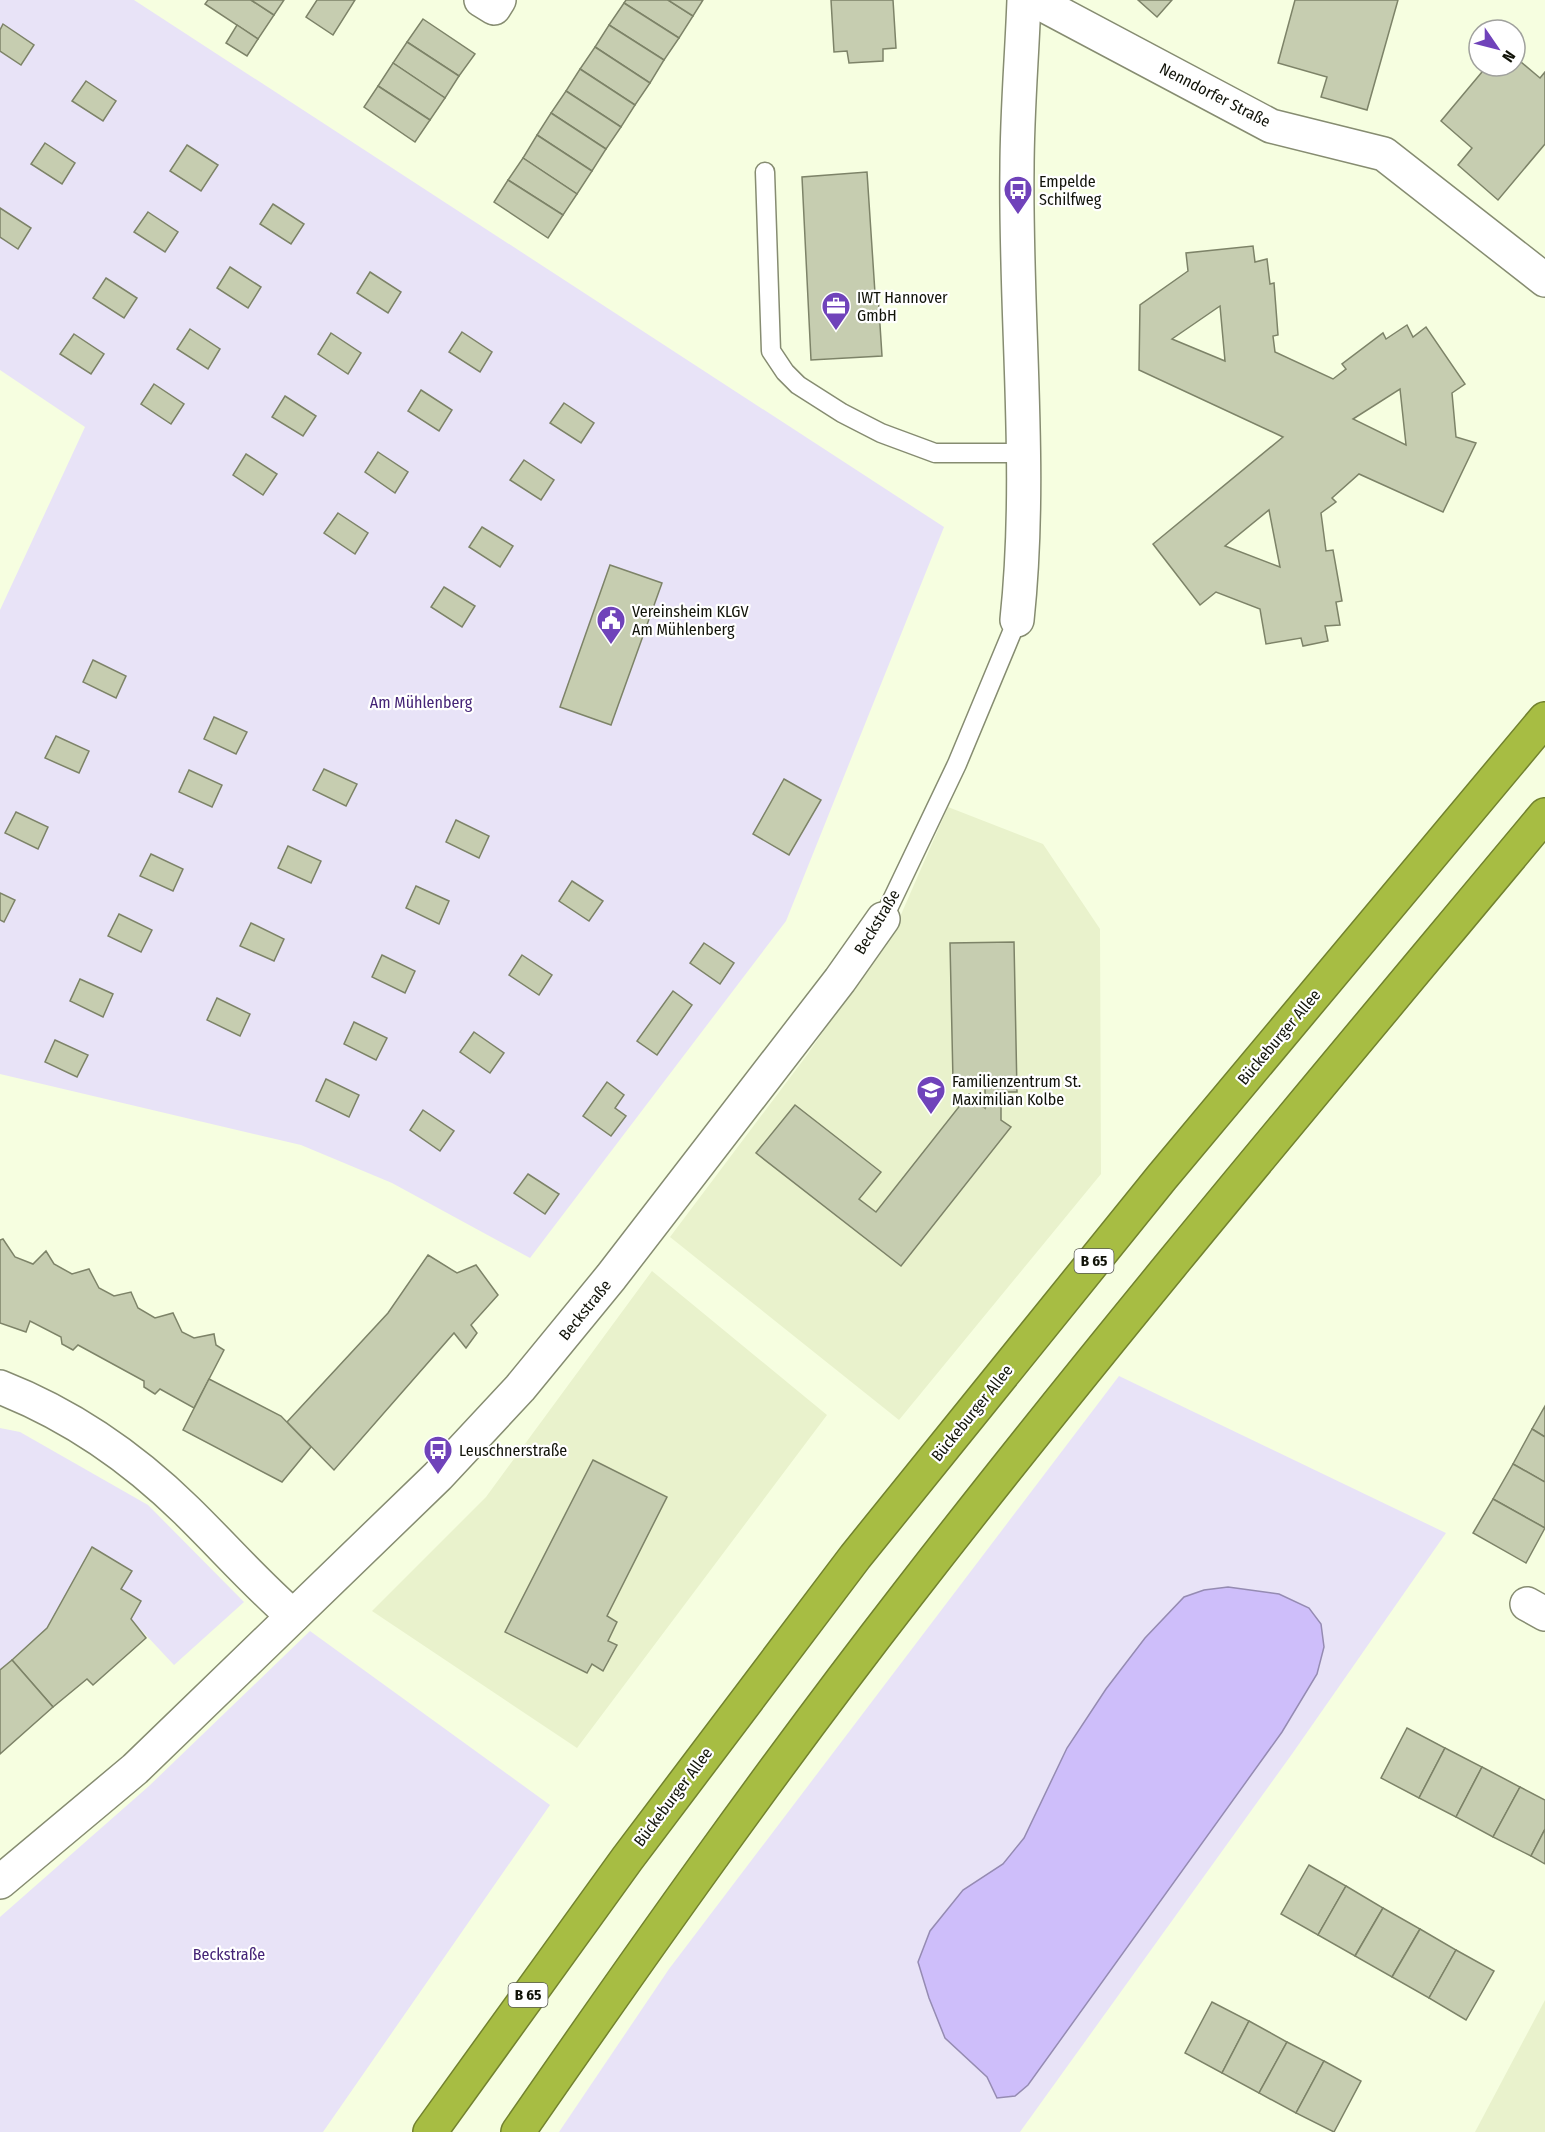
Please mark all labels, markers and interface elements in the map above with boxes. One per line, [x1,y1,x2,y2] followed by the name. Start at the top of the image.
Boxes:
[1467,18,1527,78] north arrow
[1498,47,1519,66] text: N
[1157,59,1274,131] street label: Nenndorfer Straße
[1039,172,1102,209] place label: Empelde Schilfweg
[1002,174,1034,216] bus stop icon: Empelde Schilfweg
[857,288,948,325] place label: IWT Hannover GmbH
[820,290,852,332] office icon: IWT Hannover GmbH
[632,602,749,639] place label: Vereinsheim KLGV Am Mühlenberg
[595,604,627,646] public building icon: Vereinsheim KLGV Am Mühlenberg
[370,693,473,712] park label: Am Mühlenberg
[850,886,904,958] street label: Beckstraße
[1234,985,1324,1089] street label: Bückeburger Allee
[952,1072,1081,1109] place label: Familienzentrum St. Maximilian Kolbe
[915,1074,947,1116] school or university icon: Familienzentrum St. Maximilian Kolbe
[1074,1249,1114,1273] road number: B 65
[555,1276,615,1344] street label: Beckstraße
[927,1361,1017,1465] street label: Bückeburger Allee
[422,1434,454,1476] bus stop icon: Leuschnerstraße
[459,1441,567,1460] place label: Leuschnerstraße
[630,1744,716,1850] street label: Bückeburger Allee
[193,1945,265,1964] park label: Beckstraße
[508,1983,548,2007] road number: B 65

